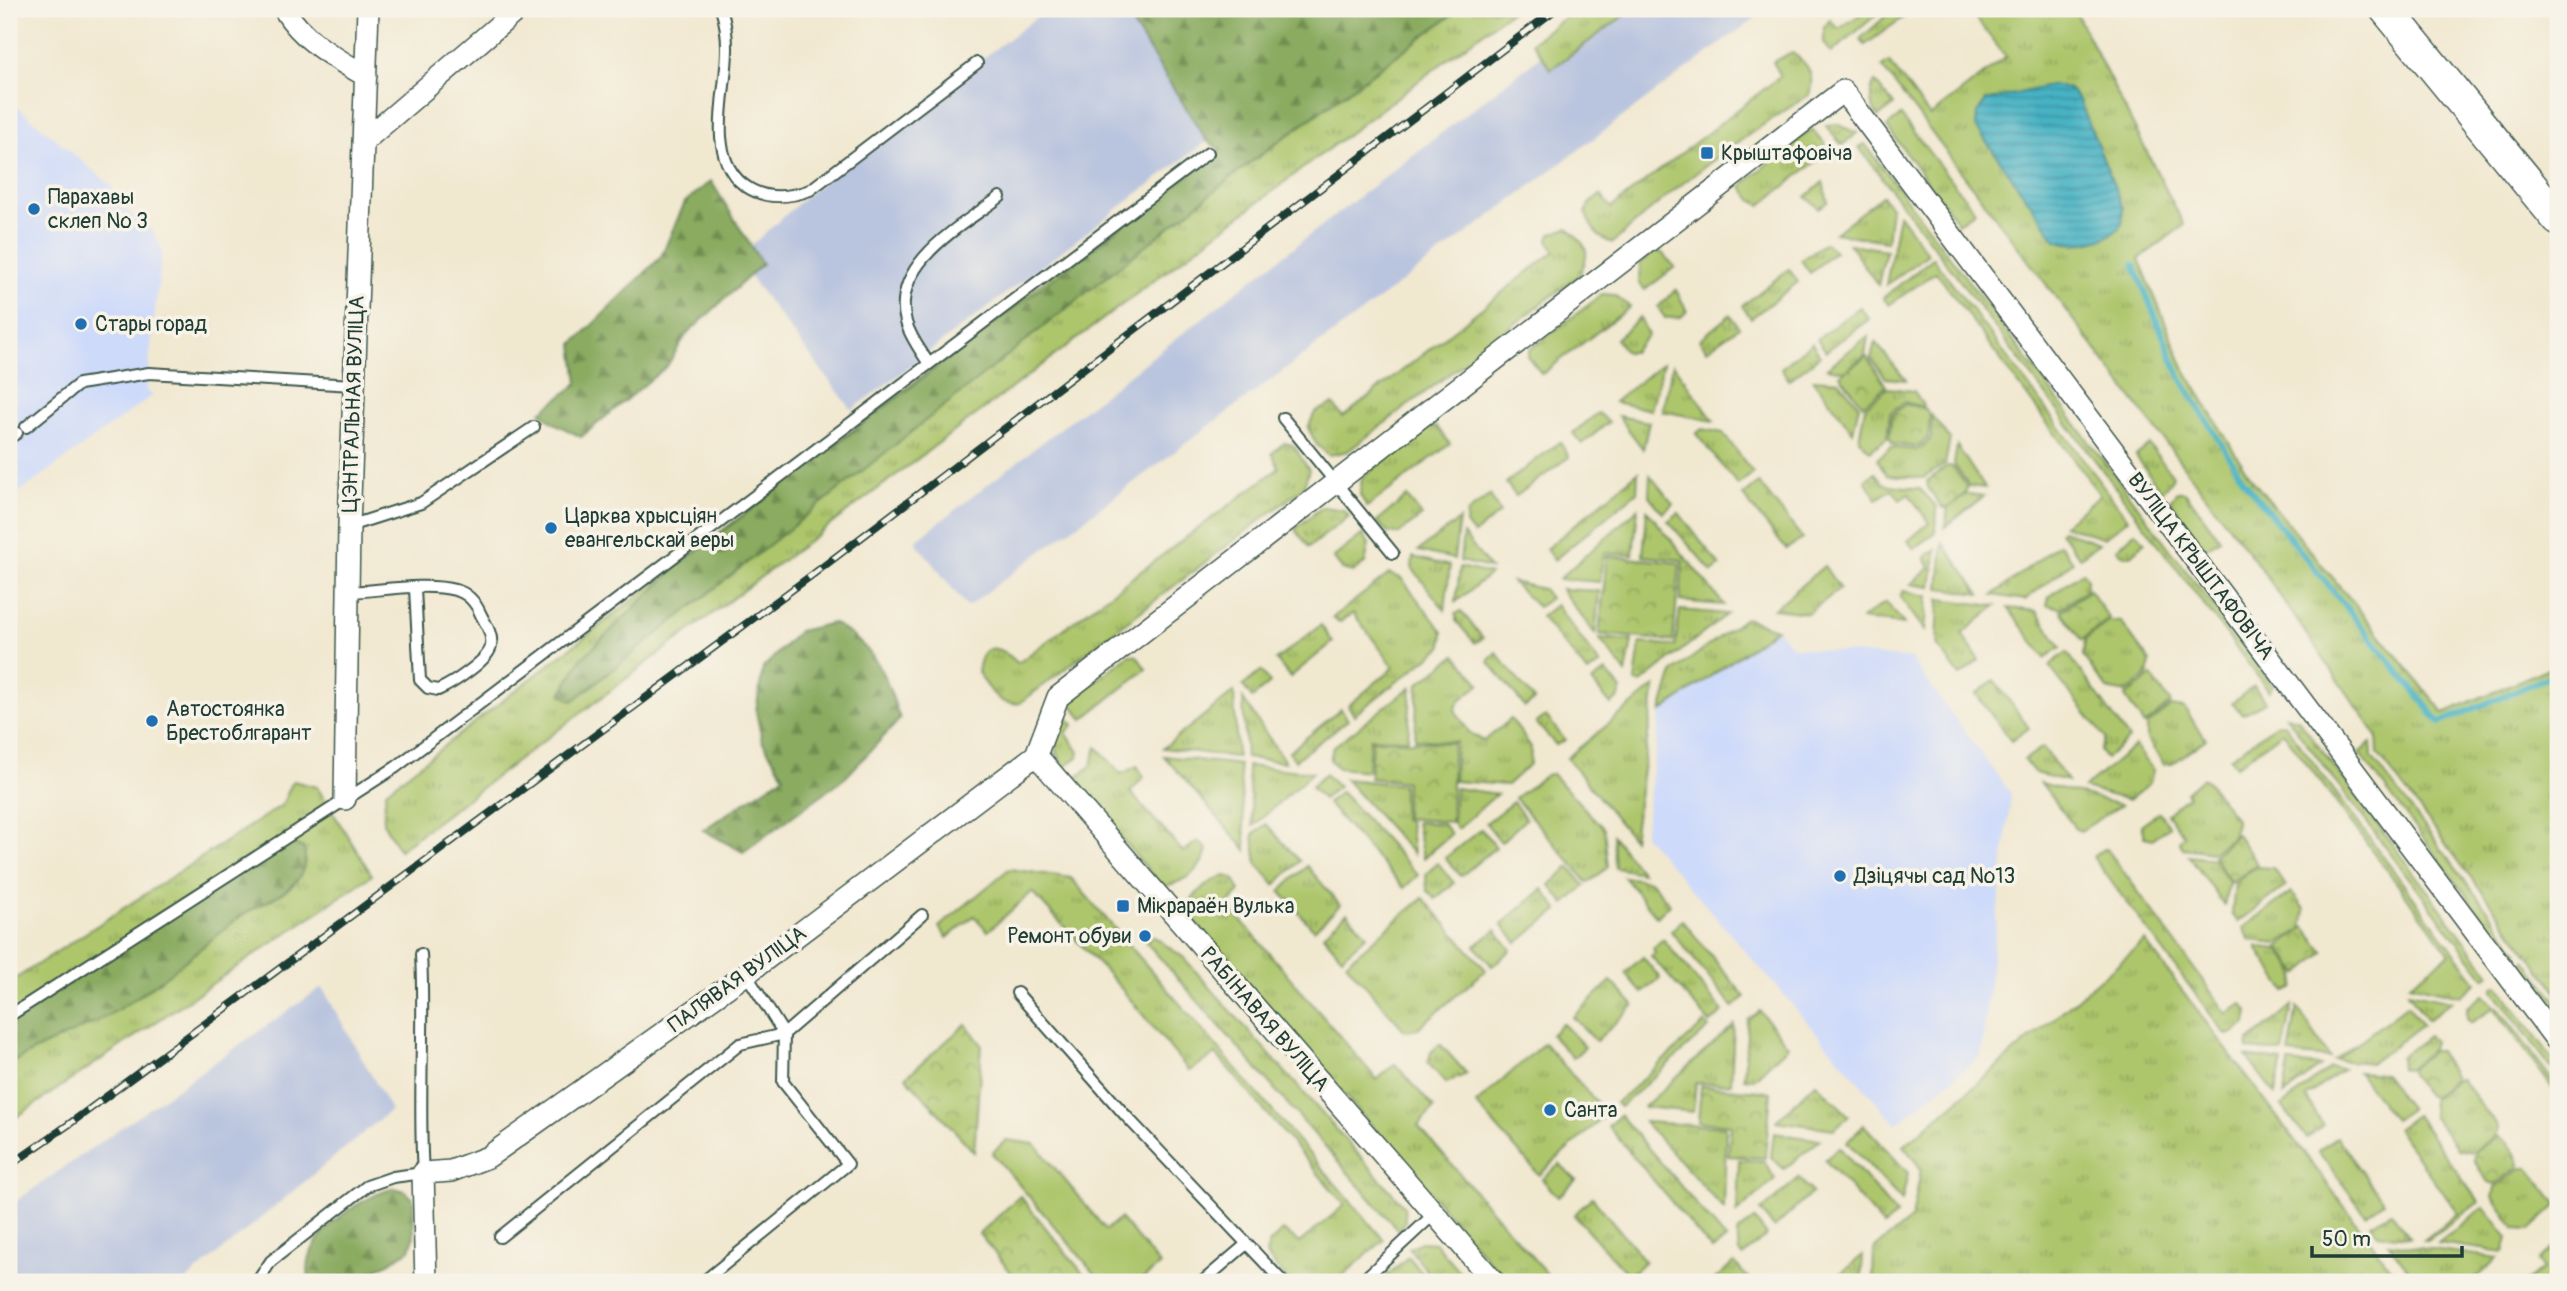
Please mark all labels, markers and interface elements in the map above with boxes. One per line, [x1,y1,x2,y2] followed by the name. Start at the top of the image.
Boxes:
[1721,140,1852,167] place label: Крыштафовіча
[1699,145,1715,161] marker: Крыштафовіча
[48,184,148,235] place label: Парахавы склеп № 3
[26,201,42,217] marker: Парахавы склеп № 3
[336,295,371,513] street label: ЦЭНТРАЛЬНАЯ ВУЛІЦА
[95,311,207,338] place label: Стары горад
[73,316,89,332] marker: Стары горад
[2121,467,2280,665] street label: ВУЛІЦА КРЫШТАФОВІЧА
[565,503,734,554] place label: Царква хрысціян евангельскай веры
[543,520,559,536] marker: Царква хрысціян евангельскай веры
[166,696,312,747] place label: Автостоянка Брестоблгарант
[144,713,160,729] marker: Автостоянка Брестоблгарант
[1853,863,2015,890] place label: Дзіцячы сад №13
[1832,868,1848,884] marker: Дзіцячы сад №13
[1137,893,1295,920] place label: Мікрараён Вулька
[1115,898,1131,914] marker: Мікрараён Вулька
[663,920,812,1039] street label: ПАЛЯВАЯ ВУЛІЦА
[1008,923,1131,950] place label: Ремонт обуви
[1137,928,1153,944] marker: Ремонт обуви
[1194,941,1335,1097] street label: РАБІНАВАЯ ВУЛІЦА
[1564,1097,1618,1124] place label: Санта
[1542,1102,1558,1118] marker: Санта
[2312,1214,2462,1258] scale bar
[2322,1226,2371,1253] text: 50 m

